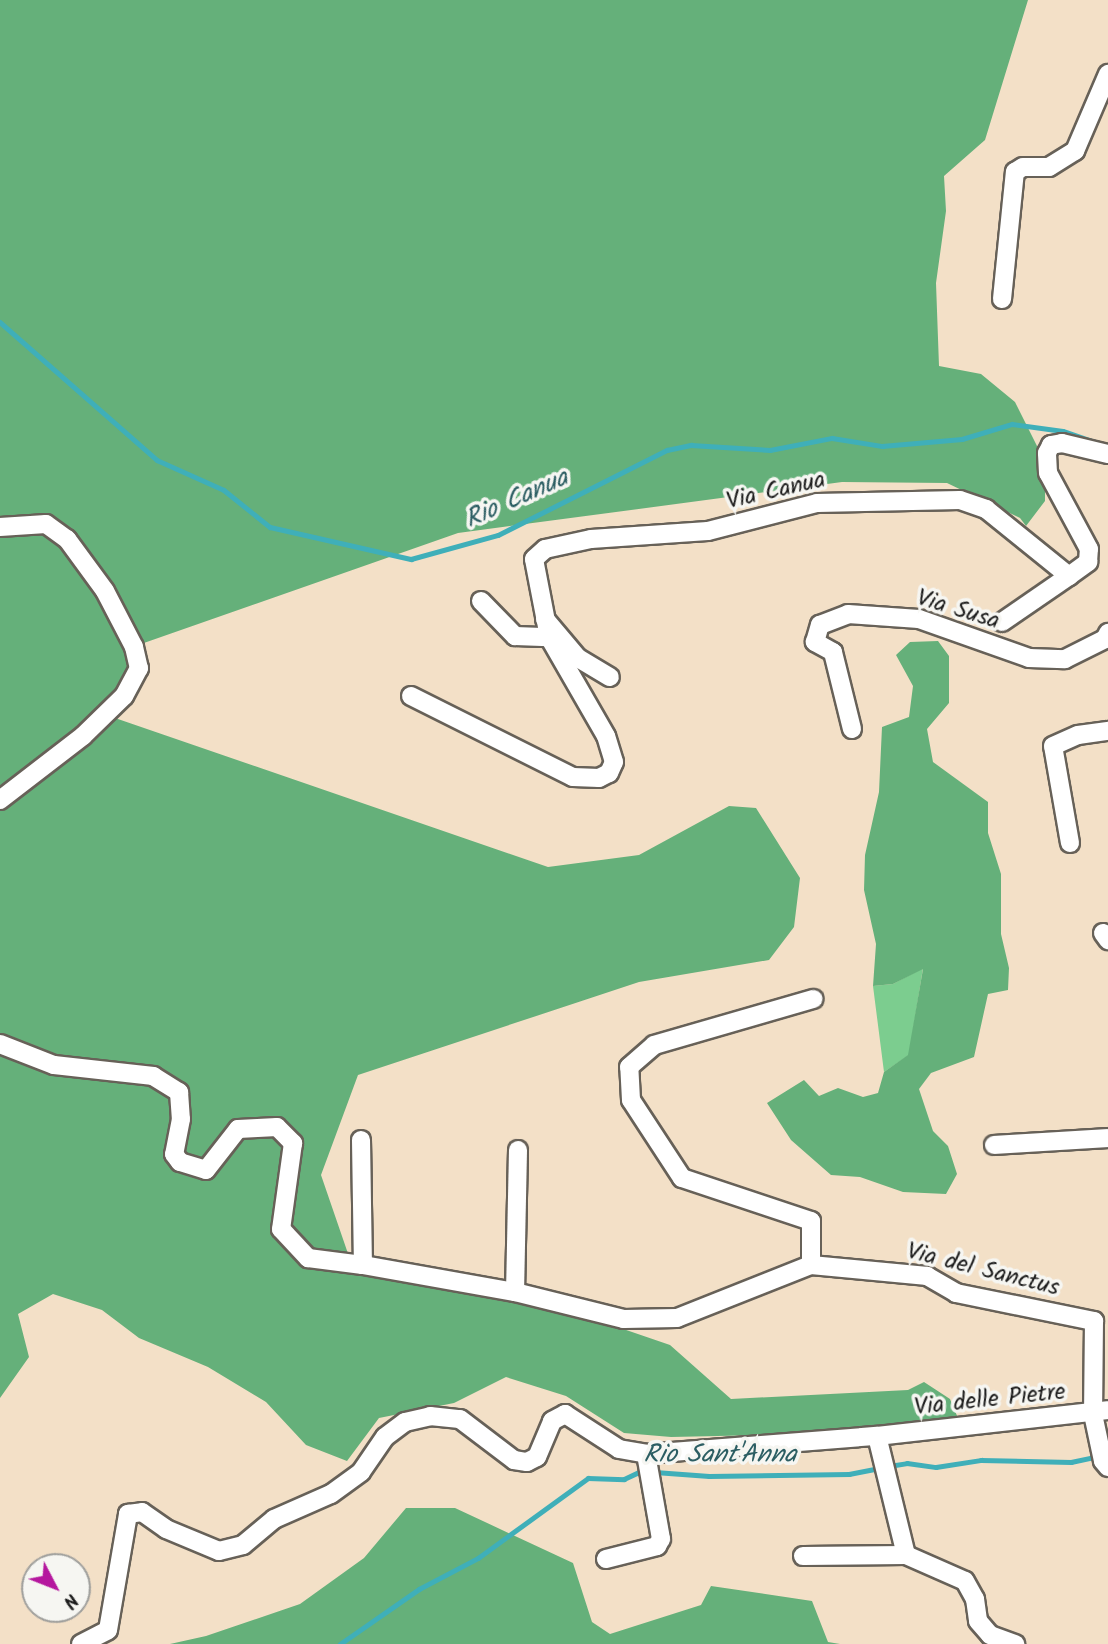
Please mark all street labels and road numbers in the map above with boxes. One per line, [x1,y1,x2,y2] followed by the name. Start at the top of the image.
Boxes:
[724,466,828,516] street label: Via Canua
[913,584,1003,636] street label: Via Susa
[904,1237,1062,1303] street label: Via del Sanctus
[913,1378,1067,1422] street label: Via delle Pietre

